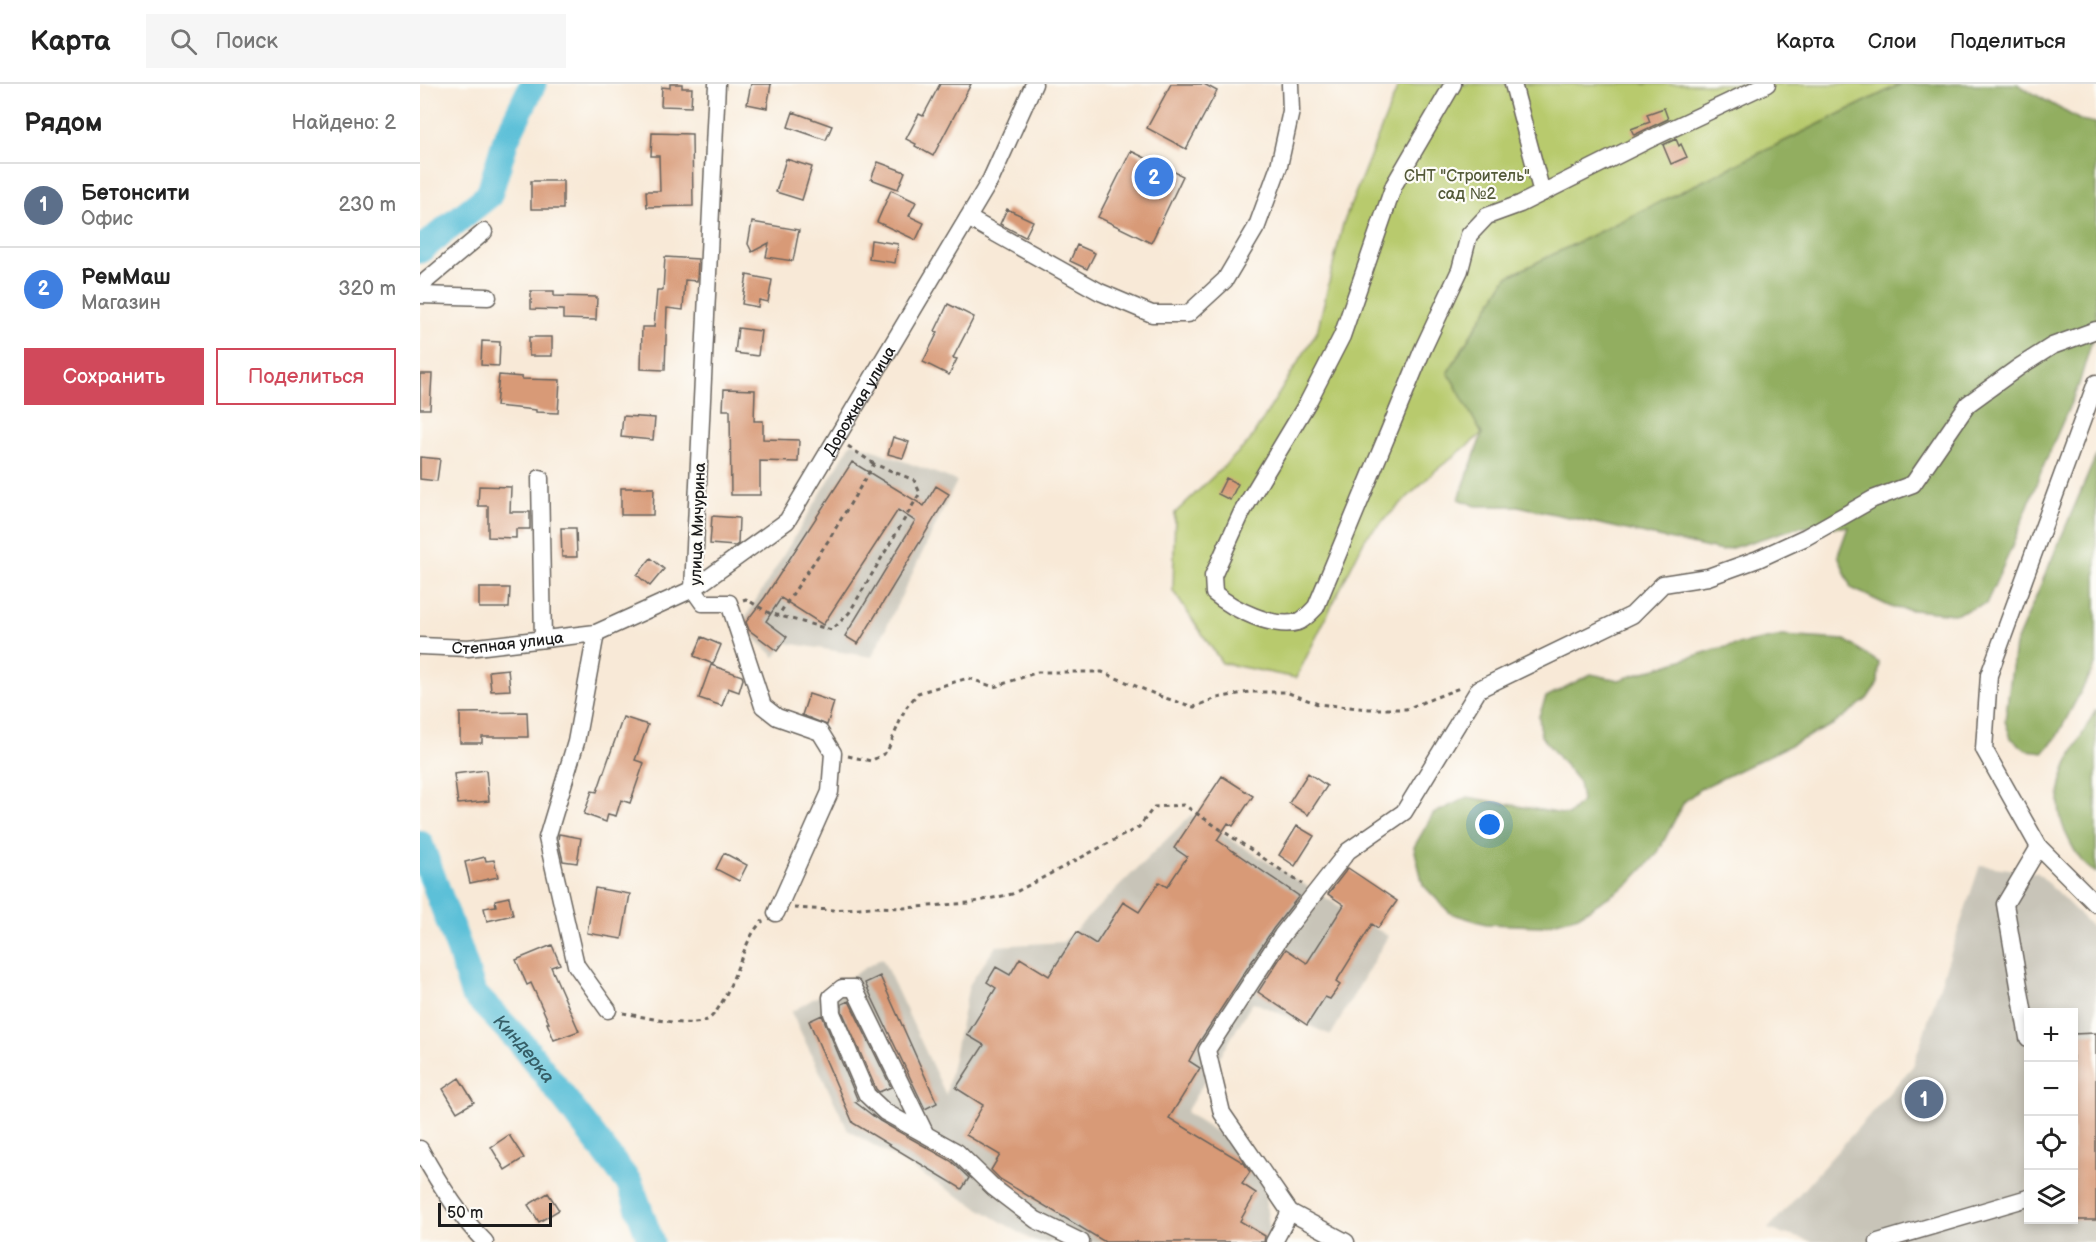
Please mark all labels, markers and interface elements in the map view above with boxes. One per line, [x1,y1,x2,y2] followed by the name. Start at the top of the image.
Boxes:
[146,14,566,68] search box
[30,25,110,58] text: Карта
[167,25,200,58] icon: search
[215,28,278,55] text: Поиск
[1776,29,1835,54] text: Карта
[1868,29,1917,54] text: Слои
[1950,29,2066,54] text: Поделиться
[24,108,102,139] text: Рядом
[292,111,396,135] text: Найдено: 2
[1134,154,1174,200] pin: 2
[1404,167,1530,204] park label: СНТ "Строитель" сад №2
[81,180,190,207] text: Бетонсити
[39,193,48,217] text: 1
[339,193,396,217] text: 230 m
[81,207,133,231] text: Офис
[81,264,171,291] text: РемМаш
[38,277,49,301] text: 2
[338,277,396,301] text: 320 m
[81,291,161,315] text: Магазин
[820,342,900,459] street label: Дорожная улица
[24,348,204,405] button: Сохранить
[216,348,396,405] button: Поделиться
[687,462,710,586] street label: улица Мичурина
[451,629,565,659] street label: Степная улица
[1475,810,1504,839] your location
[2024,1008,2078,1224] map controls
[2024,1008,2078,1062] button: +
[489,1011,559,1088] water label: Киндерка
[2024,1062,2078,1116] button: −
[1904,1076,1944,1122] pin: 1
[2024,1116,2078,1170] button: locate
[2024,1170,2078,1224] button: layers
[438,1200,552,1228] scale bar
[447,1204,483,1223] text: 50 m

